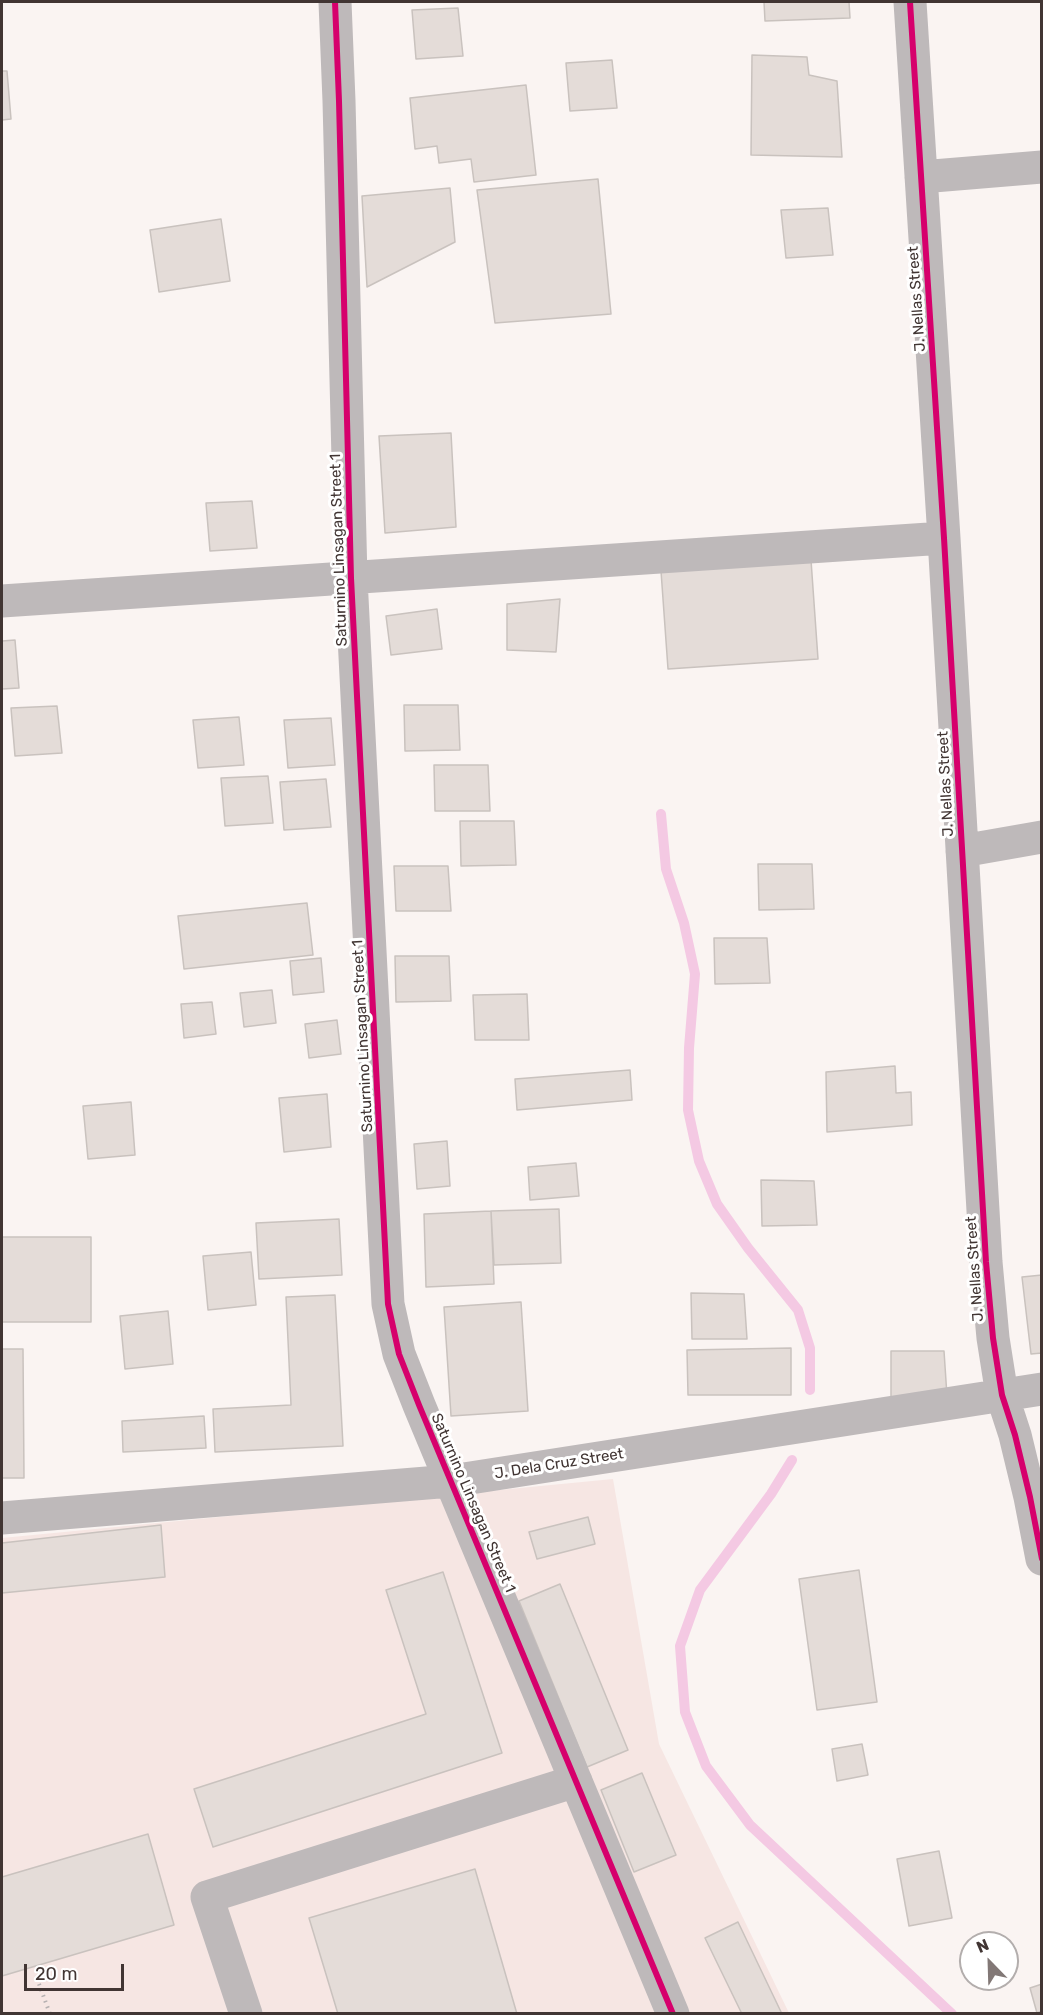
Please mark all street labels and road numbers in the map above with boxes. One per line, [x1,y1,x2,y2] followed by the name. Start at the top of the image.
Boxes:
[904,246,930,352] street label: J. Nellas Street
[327,453,351,647] street label: Saturnino Linsagan Street 1
[934,731,958,837] street label: J. Nellas Street
[349,939,377,1133] street label: Saturnino Linsagan Street 1
[962,1216,988,1322] street label: J. Nellas Street
[427,1411,519,1595] street label: Saturnino Linsagan Street 1
[493,1445,625,1483] street label: J. Dela Cruz Street

